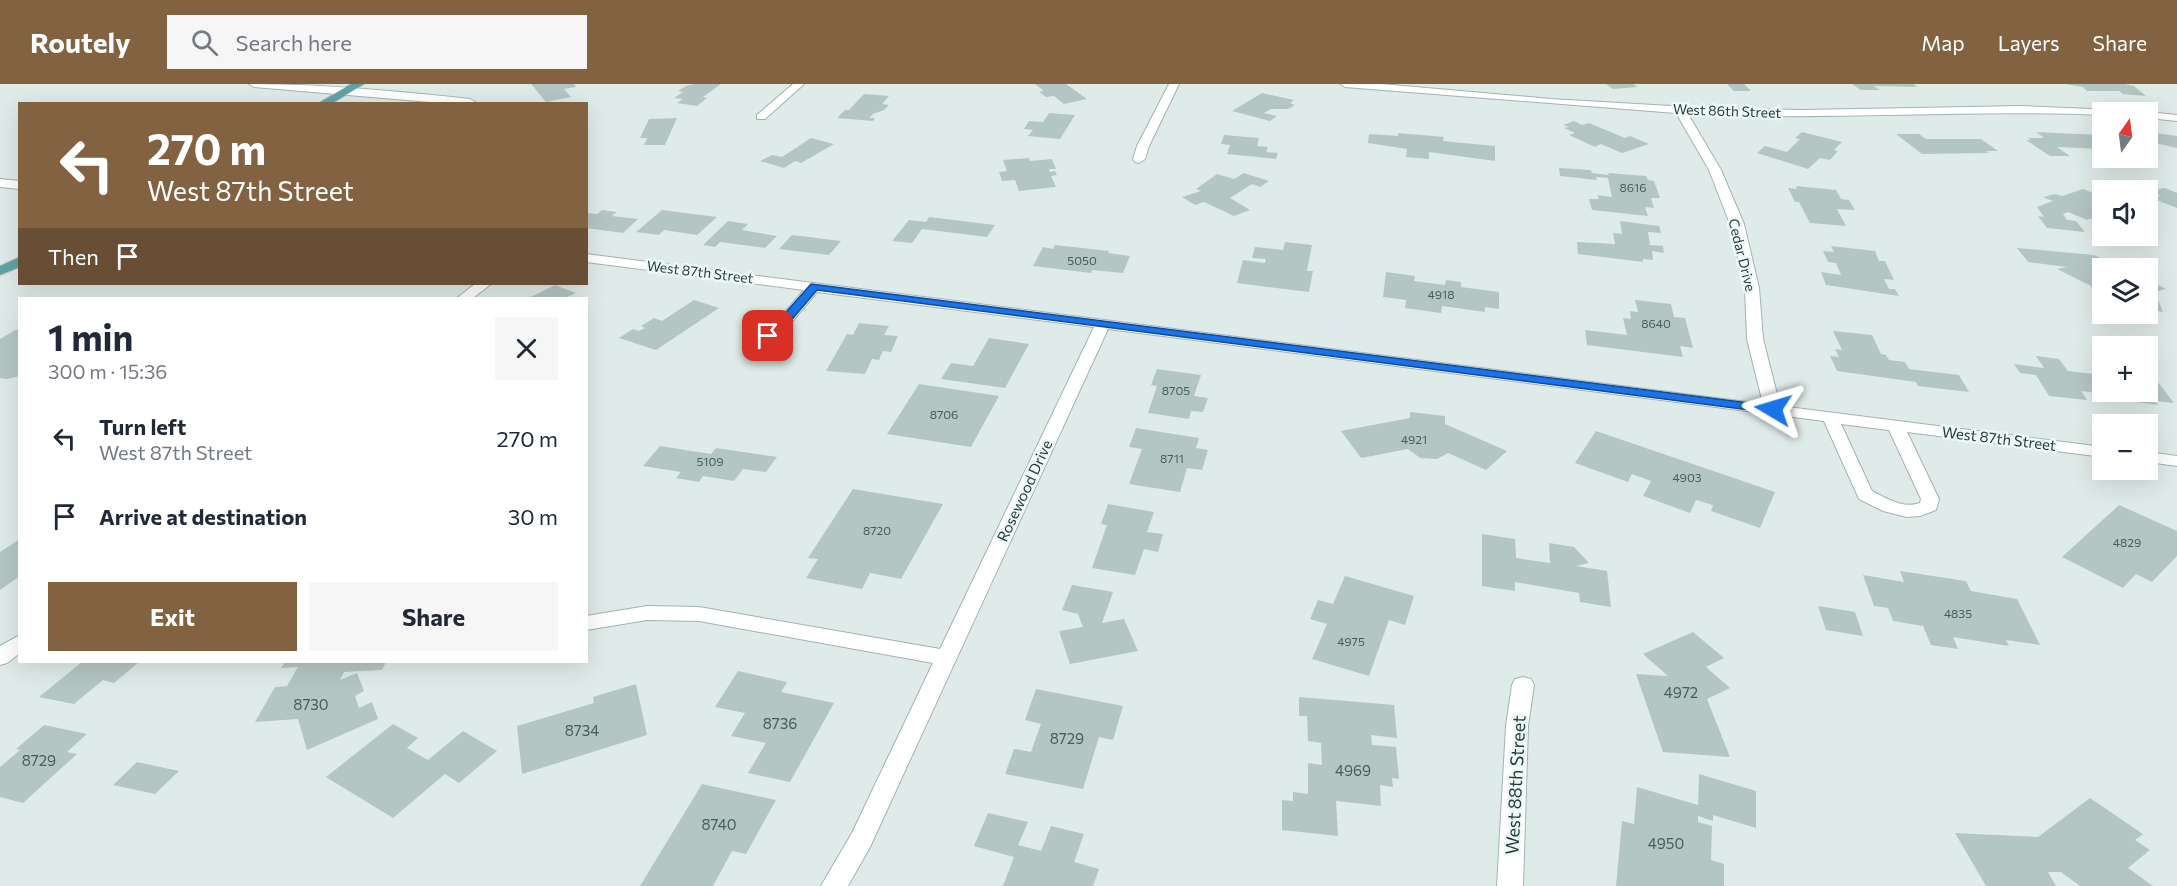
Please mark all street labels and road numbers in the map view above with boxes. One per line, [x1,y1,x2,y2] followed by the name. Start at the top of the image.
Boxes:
[1673,100,1782,121] street label: West 86th Street
[1725,217,1760,293] street label: Cedar Drive
[646,257,755,287] street label: West 87th Street
[1941,422,2057,454] street label: West 87th Street
[993,437,1056,544] street label: Rosewood Drive
[1500,715,1530,855] street label: West 88th Street

